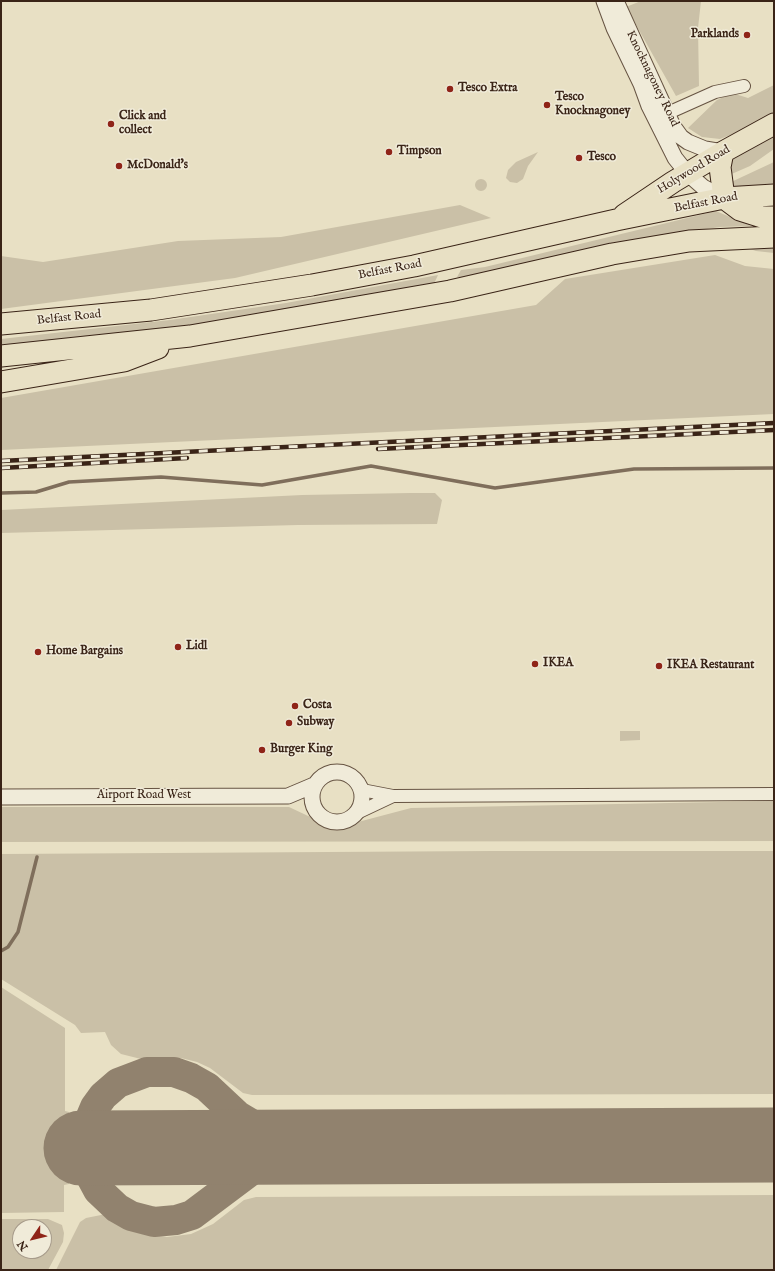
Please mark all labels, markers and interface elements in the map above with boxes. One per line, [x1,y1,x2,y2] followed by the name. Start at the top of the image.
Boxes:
[691,28,739,42] place label: Parklands
[622,29,682,129] street label: Knocknagoney Road
[742,30,752,40] marker: Parklands
[458,82,518,96] place label: Tesco Extra
[445,84,455,94] marker: Tesco Extra
[555,91,630,119] place label: Tesco Knocknagoney
[542,100,552,110] marker: Tesco Knocknagoney
[119,110,166,138] place label: Click and collect
[106,119,116,129] marker: Click and collect
[655,143,733,197] street label: Holywood Road
[397,145,442,159] place label: Timpson
[384,147,394,157] marker: Timpson
[587,151,616,165] place label: Tesco
[574,153,584,163] marker: Tesco
[127,159,188,173] place label: McDonald's
[114,161,124,171] marker: McDonald's
[673,190,739,216] street label: Belfast Road
[357,257,423,283] street label: Belfast Road
[36,307,102,329] street label: Belfast Road
[186,640,207,654] place label: Lidl
[173,642,183,652] marker: Lidl
[46,645,123,659] place label: Home Bargains
[33,647,43,657] marker: Home Bargains
[543,657,573,671] place label: IKEA
[530,659,540,669] marker: IKEA
[667,659,754,673] place label: IKEA Restaurant
[654,661,664,671] marker: IKEA Restaurant
[303,699,332,713] place label: Costa
[290,701,300,711] marker: Costa
[297,716,334,730] place label: Subway
[284,718,294,728] marker: Subway
[270,743,332,757] place label: Burger King
[257,745,267,755] marker: Burger King
[97,789,191,803] street label: Airport Road West
[12,1219,52,1259] north arrow
[15,1237,31,1253] text: N

